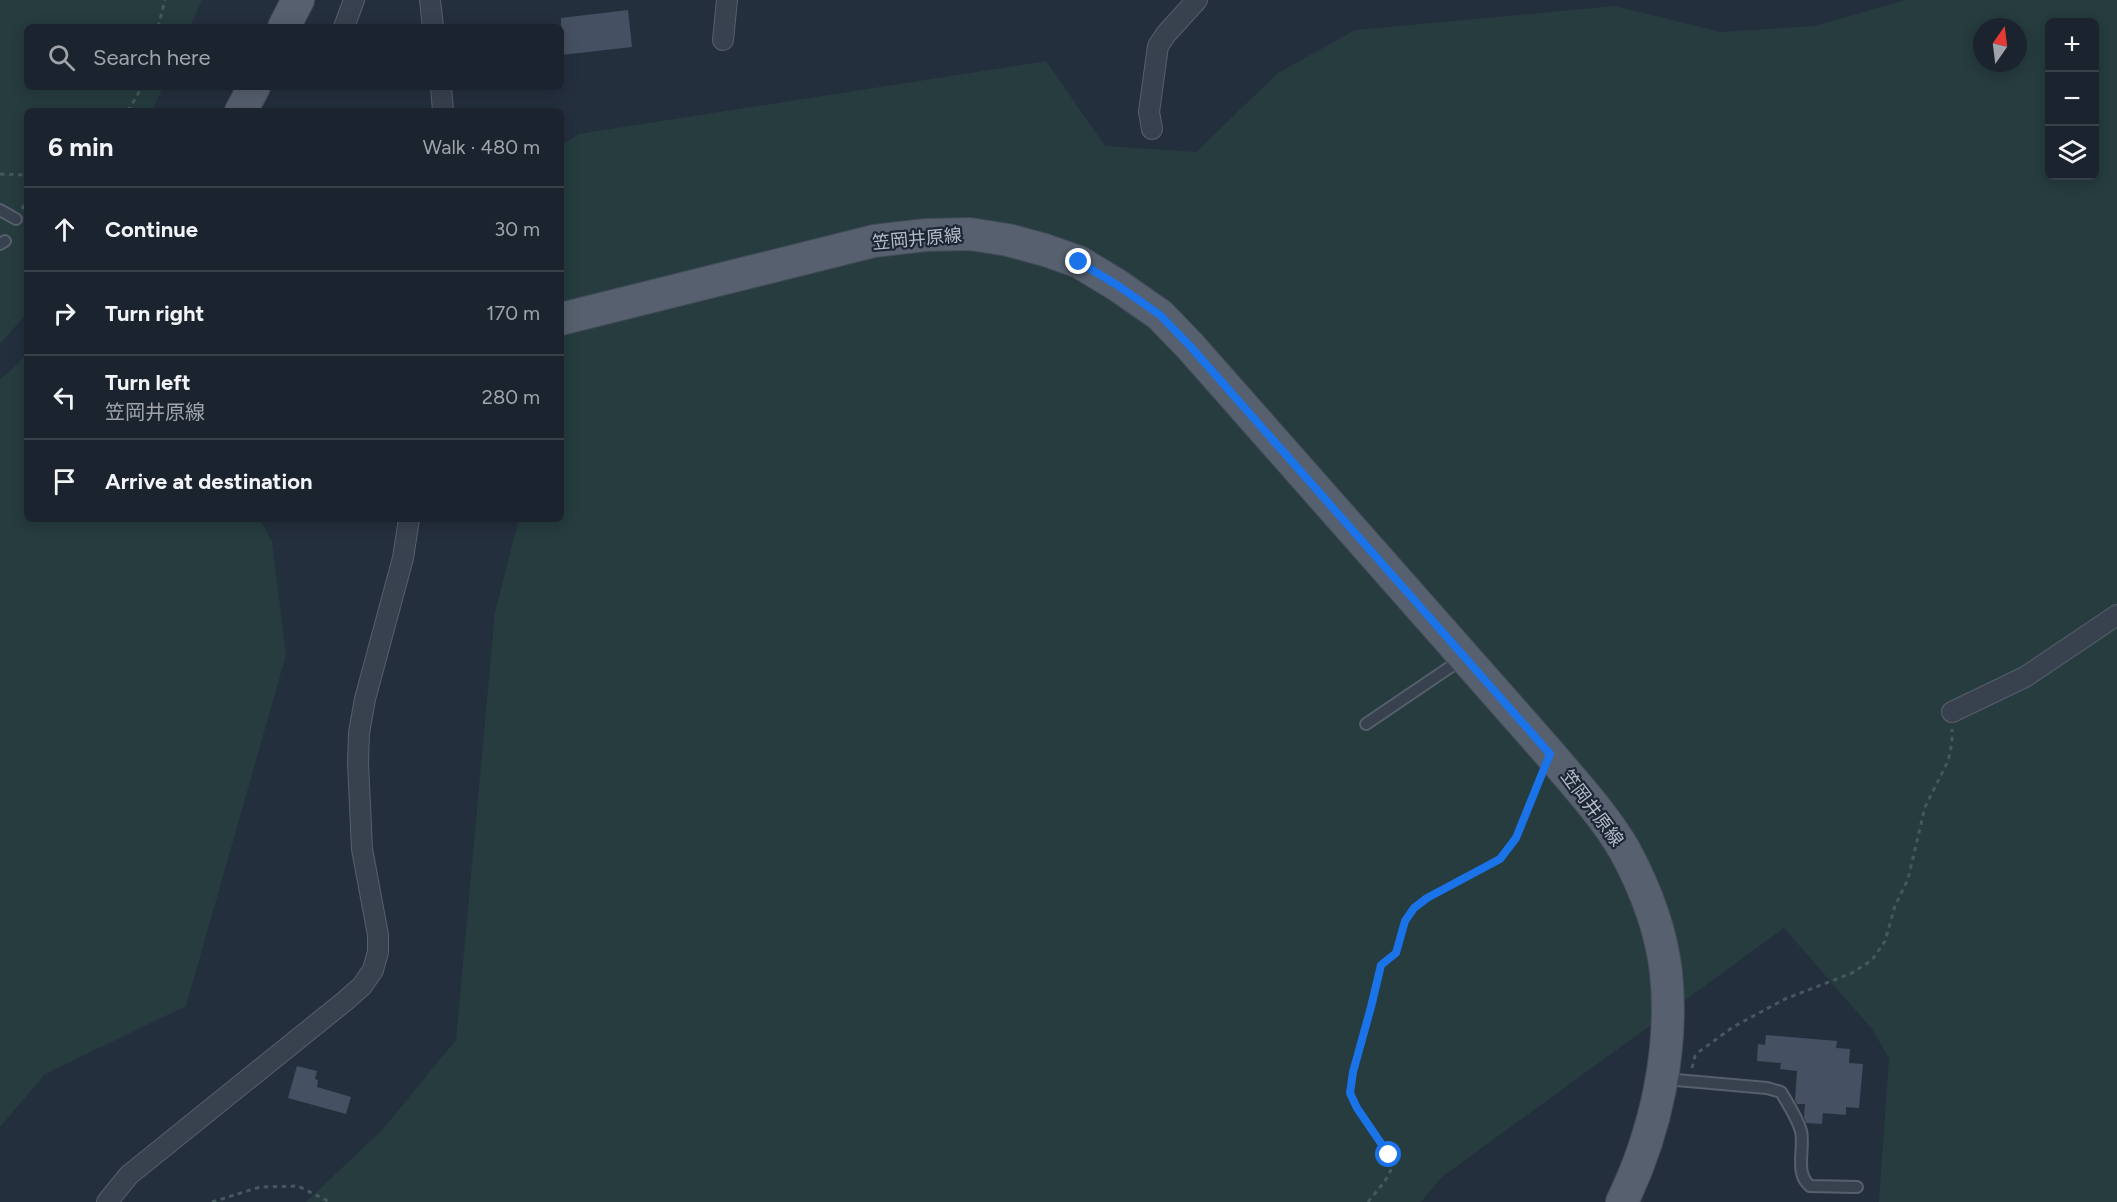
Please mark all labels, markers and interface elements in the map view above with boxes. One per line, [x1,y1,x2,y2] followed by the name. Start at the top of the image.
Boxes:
[1973,18,2027,72] north arrow
[2045,18,2099,180] map controls
[2045,18,2099,72] button: +
[24,24,564,90] search box
[45,41,78,74] icon: search
[93,44,211,71] text: Search here
[2045,72,2099,126] button: −
[2045,126,2099,180] button: layers
[48,131,114,163] text: 6 min
[423,135,540,159] text: Walk · 480 m
[48,213,81,246] icon: ahead
[105,216,198,243] text: Continue
[494,217,540,241] text: 30 m
[871,224,963,254] street label: 笠岡井原線
[1065,248,1091,274] route end
[48,297,81,330] icon: right
[105,300,204,327] text: Turn right
[486,301,540,325] text: 170 m
[105,369,191,396] text: Turn left
[48,381,81,414] icon: left
[482,385,540,409] text: 280 m
[105,400,205,424] text: 笠岡井原線
[48,465,81,498] icon: arrive
[105,468,313,495] text: Arrive at destination
[1556,765,1628,851] street label: 笠岡井原線
[1375,1141,1401,1167] route start

